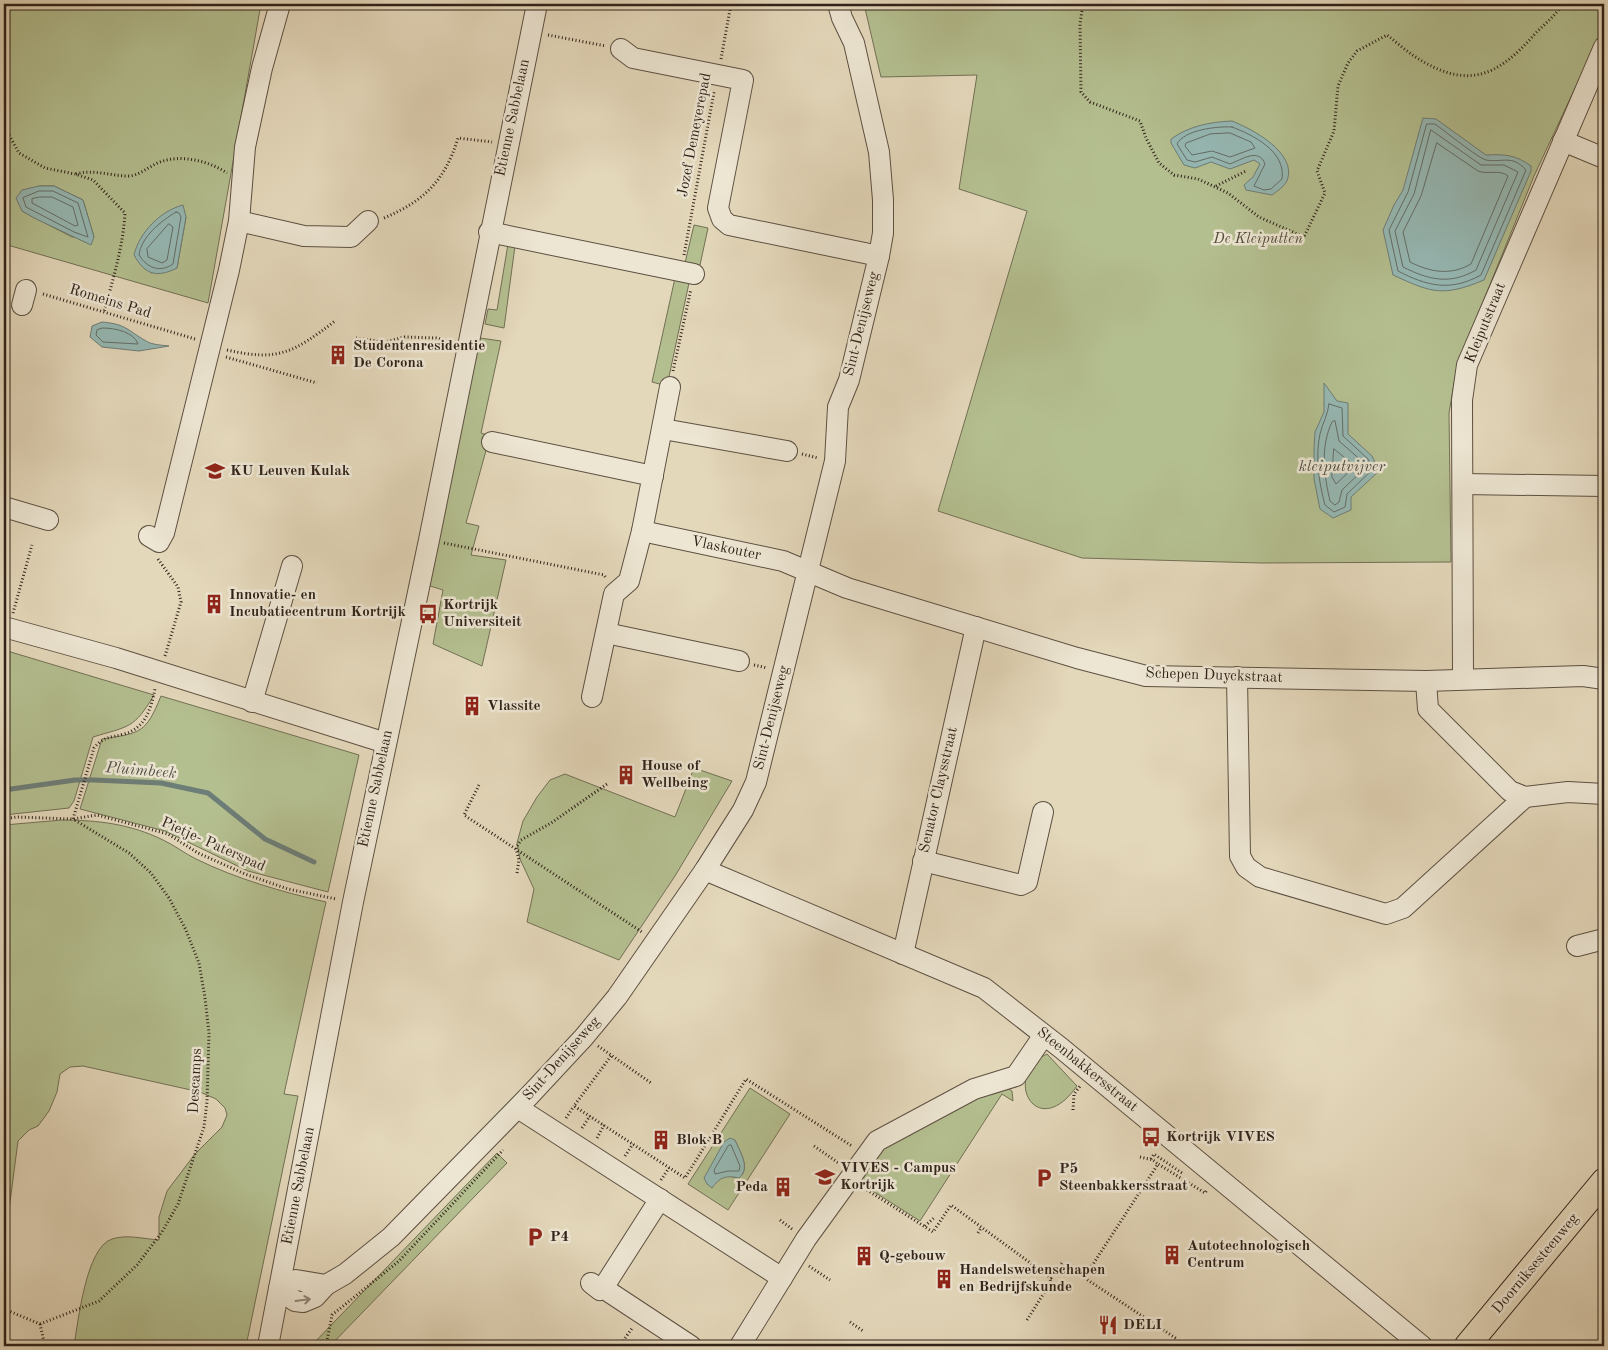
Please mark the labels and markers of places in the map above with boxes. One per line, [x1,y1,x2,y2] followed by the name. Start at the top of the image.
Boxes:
[353,339,485,371] place label: Studentenresidentie De Corona
[327,344,349,366] building icon: Studentenresidentie De Corona
[204,460,226,482] school or university icon: KU Leuven Kulak
[230,464,351,479] place label: KU Leuven Kulak
[229,588,406,620] place label: Innovatie- en Incubatiecentrum Kortrijk
[203,593,225,615] building icon: Innovatie- en Incubatiecentrum Kortrijk
[443,598,522,630] place label: Kortrijk Universiteit
[417,603,439,625] bus stop icon: Kortrijk Universiteit
[461,695,483,717] building icon: Vlassite
[487,699,541,714] place label: Vlassite
[641,759,709,791] place label: House of Wellbeing
[615,764,637,786] building icon: House of Wellbeing
[1140,1126,1162,1148] bus stop icon: Kortrijk VIVES
[650,1129,672,1151] building icon: Blok B
[1166,1130,1275,1145] place label: Kortrijk VIVES
[676,1133,722,1148] place label: Blok B
[840,1161,956,1193] place label: VIVES - Campus Kortrijk
[1059,1162,1188,1194] place label: P5 Steenbakkersstraat
[814,1166,836,1188] school or university icon: VIVES - Campus Kortrijk
[1033,1167,1055,1189] parking icon: P5 Steenbakkersstraat
[772,1176,794,1198] building icon: Peda
[735,1180,768,1195] place label: Peda
[524,1226,546,1248] parking icon: P4
[550,1230,569,1245] place label: P4
[1187,1239,1310,1271] place label: Autotechnologisch Centrum
[1161,1244,1183,1266] building icon: Autotechnologisch Centrum
[853,1245,875,1267] building icon: Q-gebouw
[879,1249,946,1264] place label: Q-gebouw
[959,1263,1105,1295] place label: Handelswetenschapen en Bedrijfskunde
[933,1268,955,1290] building icon: Handelswetenschapen en Bedrijfskunde
[1097,1314,1119,1336] restaurant icon: DELI
[1123,1318,1162,1333] place label: DELI

